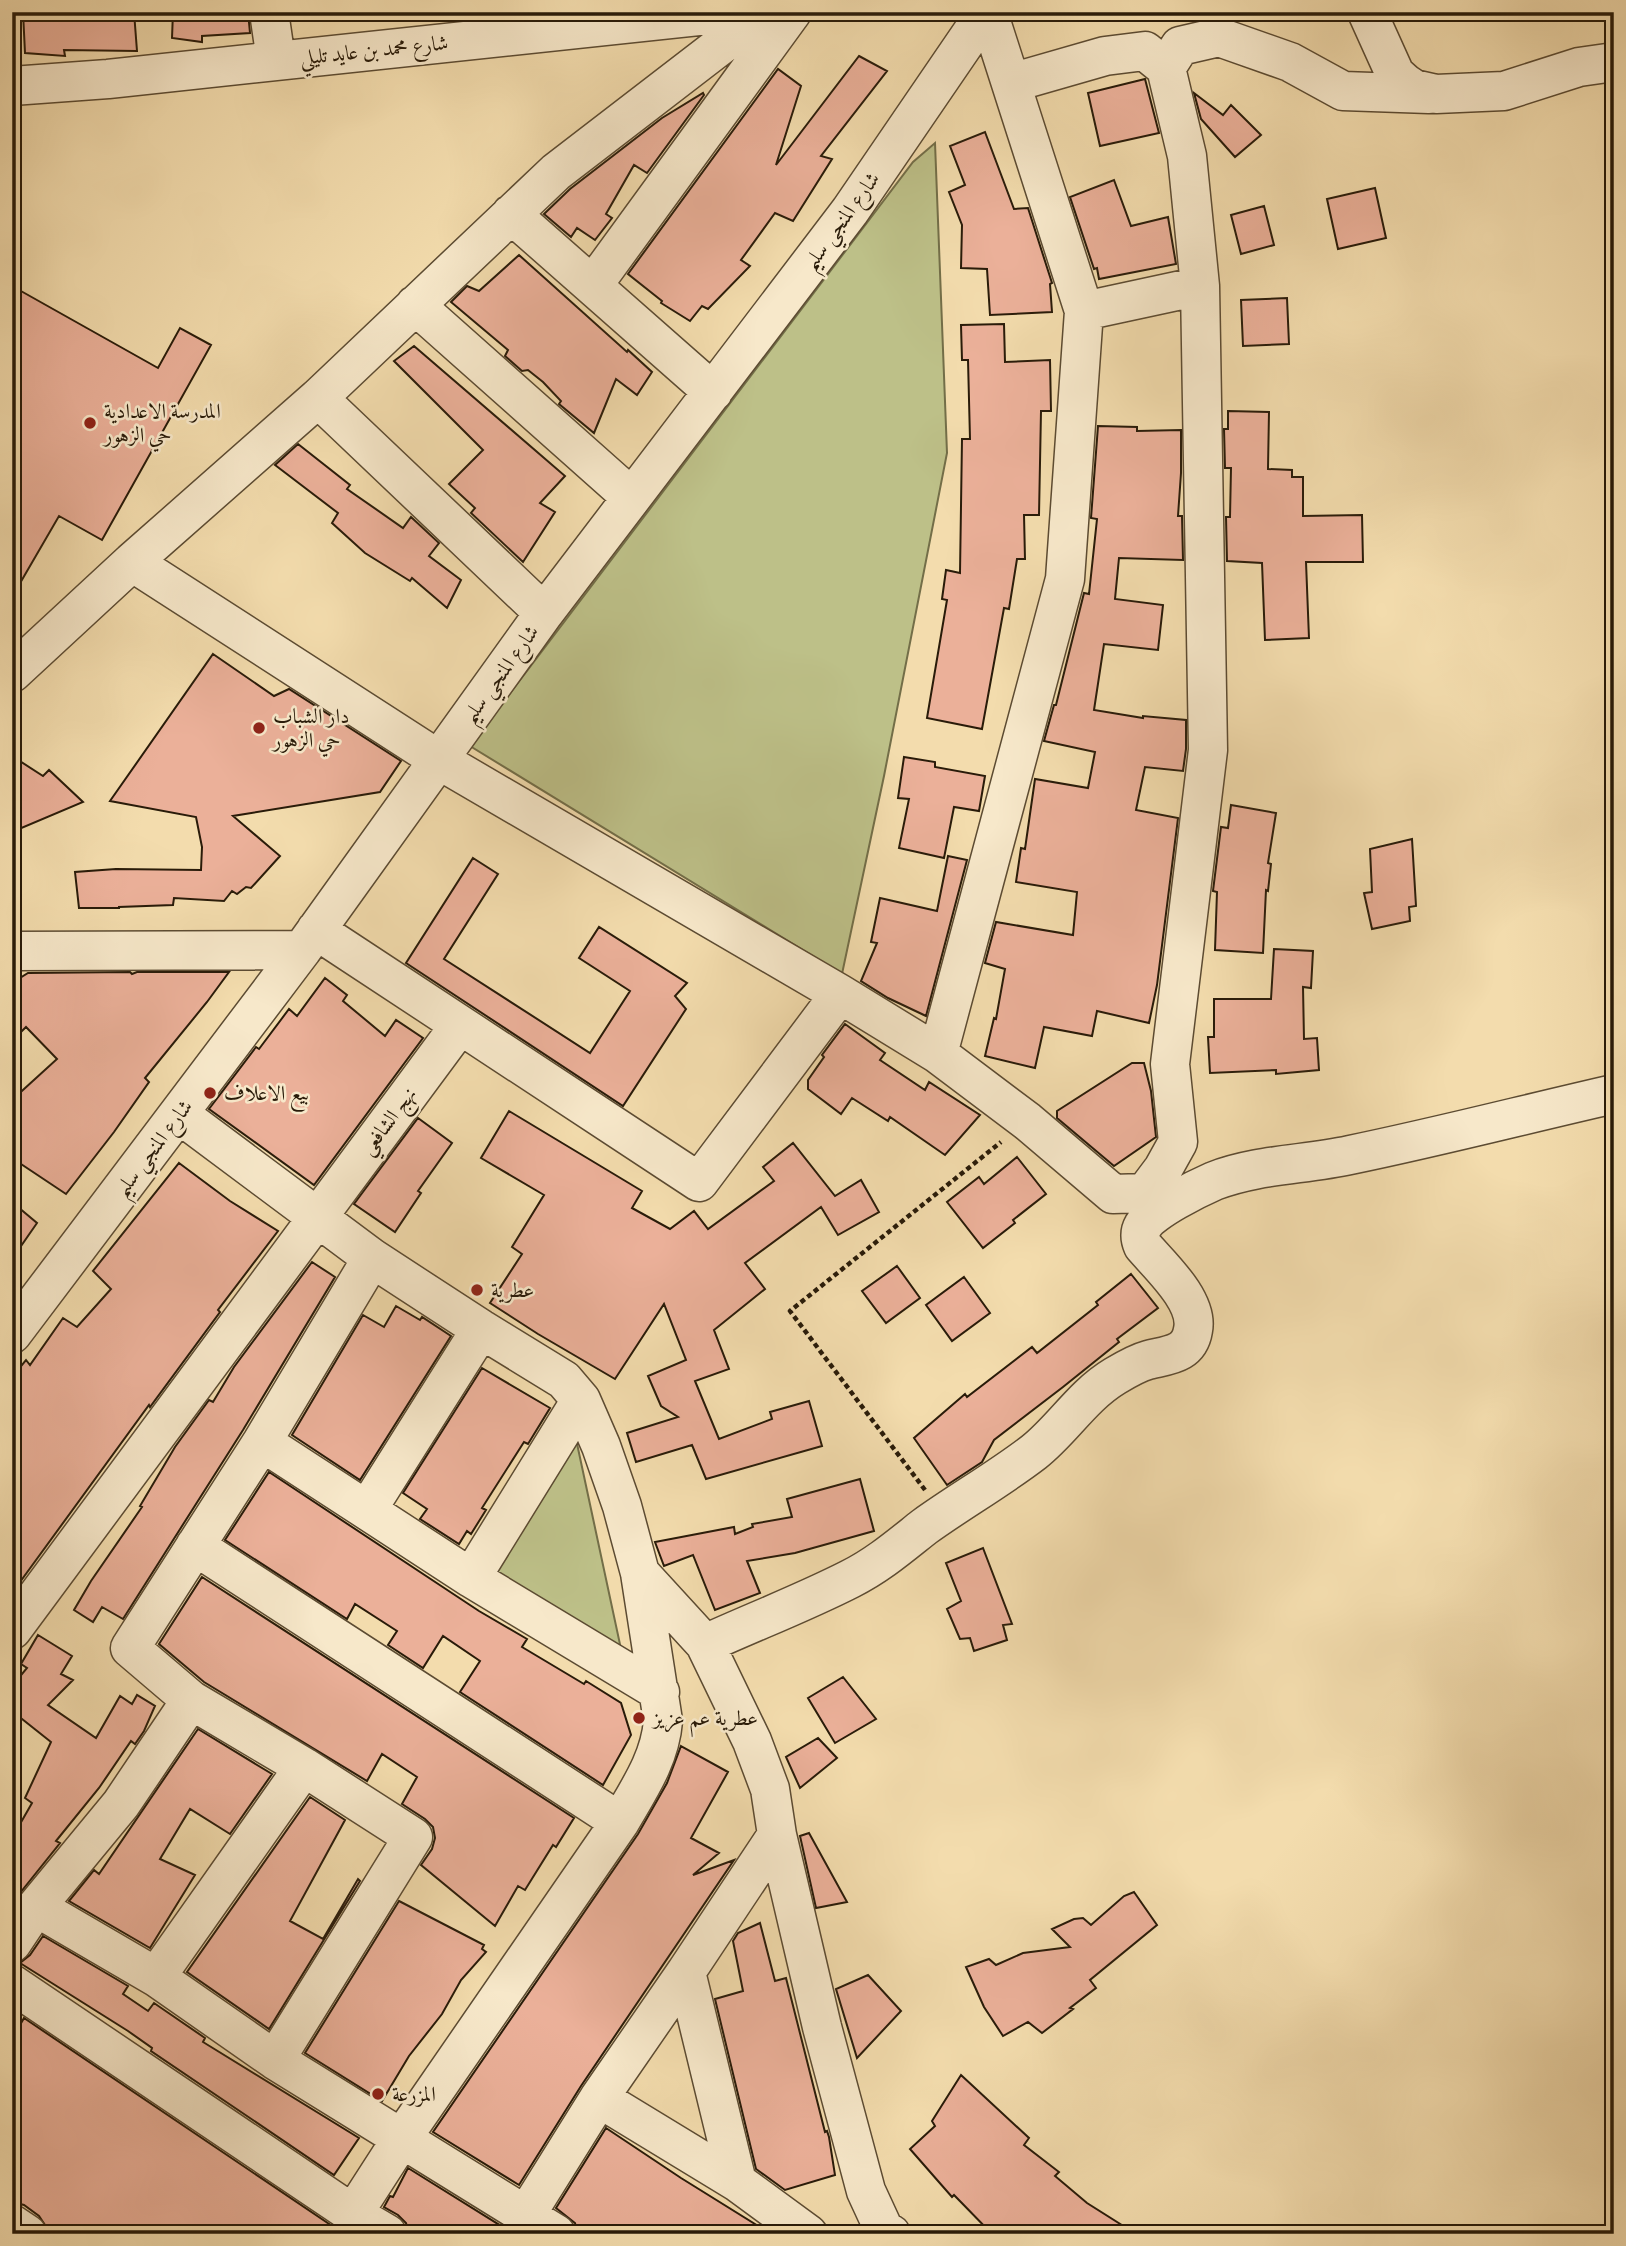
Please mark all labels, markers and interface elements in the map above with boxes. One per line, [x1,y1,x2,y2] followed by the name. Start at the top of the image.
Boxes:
[298,29,450,78] street label: شارع محمد بن عايد تليلي
[797,167,892,280] street label: شارع المنجي سليم
[102,398,221,452] place label: المدرسة الاعدادية حي الزهور
[82,415,98,431] marker: المدرسة الاعدادية حي الزهور
[456,620,551,733] street label: شارع المنجي سليم
[271,703,349,757] place label: دار الشباب حي الزهور
[251,720,267,736] marker: دار الشباب حي الزهور
[224,1080,309,1112] place label: بيع الاعلاف
[354,1082,427,1164] street label: نهج الشافعي
[202,1085,218,1101] marker: بيع الاعلاف
[108,1094,205,1207] street label: شارع المنجي سليم
[491,1277,534,1307] place label: عطرية
[469,1282,485,1298] marker: عطرية
[651,1705,758,1738] place label: عطرية عم عزيز
[631,1710,647,1726] marker: عطرية عم عزيز
[392,2081,436,2111] place label: المزرعة
[370,2086,386,2102] marker: المزرعة

